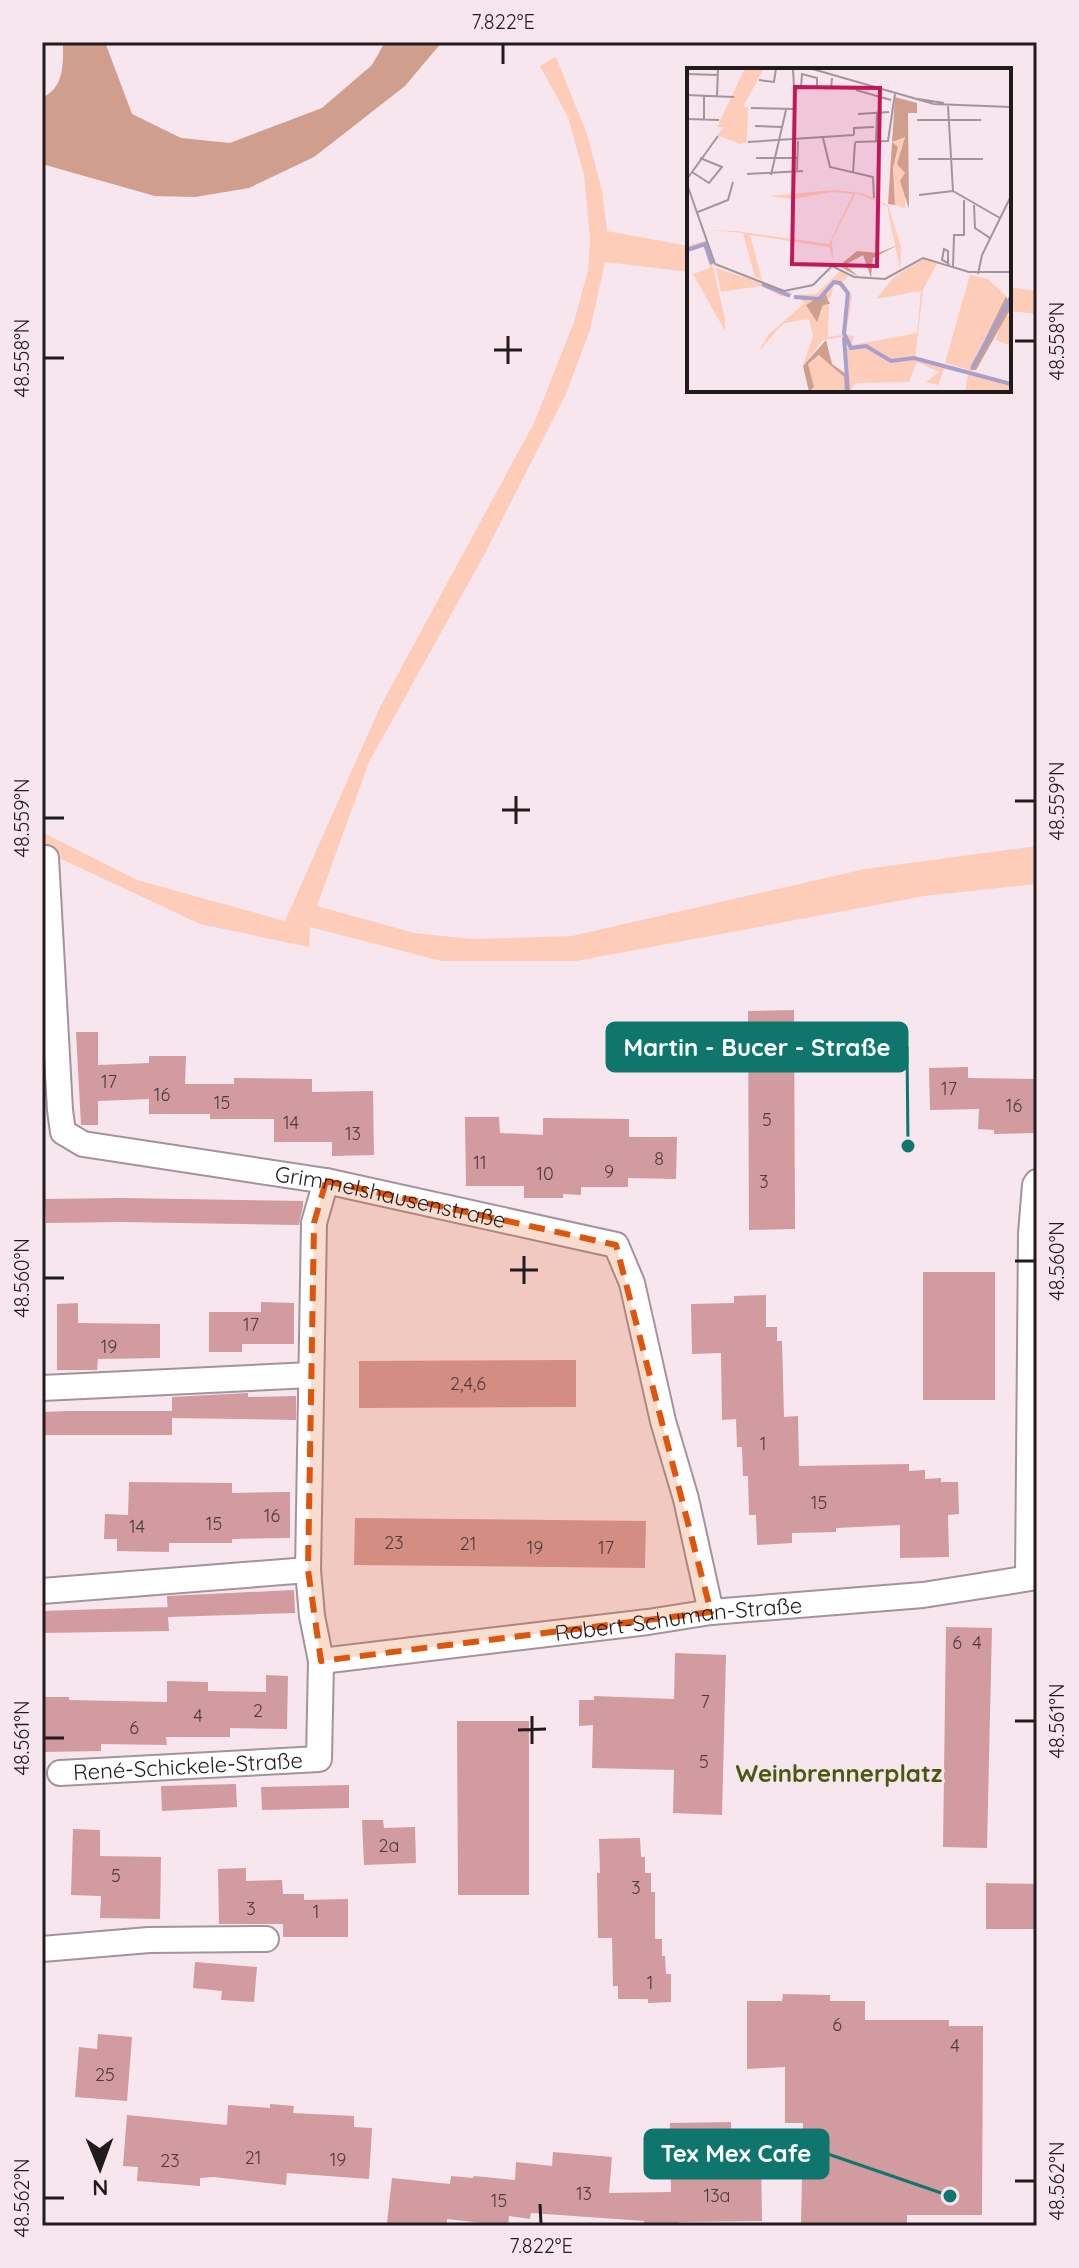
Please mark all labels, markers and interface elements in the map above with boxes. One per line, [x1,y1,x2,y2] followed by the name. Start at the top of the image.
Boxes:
[471,9,535,34] text: 7.822°E
[687,68,1011,392] inset map
[1044,302,1069,380] text: 48.558°N
[9,319,34,397] text: 48.558°N
[1044,761,1069,841] text: 48.559°N
[9,778,34,858] text: 48.559°N
[607,1023,907,1071] callout: Martin - Bucer - Straße
[623,1032,891,1062] text: Martin - Bucer - Straße
[101,1070,117,1093] house number: 17
[941,1077,957,1100] house number: 17
[154,1083,170,1106] house number: 16
[214,1091,230,1114] house number: 15
[1006,1094,1022,1117] house number: 16
[762,1108,772,1131] house number: 5
[283,1111,299,1134] house number: 14
[345,1122,361,1145] house number: 13
[654,1147,664,1170] house number: 8
[473,1151,487,1174] house number: 11
[273,1159,509,1234] street label: Grimmelshausenstraße
[604,1160,614,1183] house number: 9
[536,1162,554,1185] house number: 10
[759,1170,769,1193] house number: 3
[1044,1221,1069,1301] text: 48.560°N
[9,1238,34,1318] text: 48.560°N
[243,1313,259,1336] house number: 17
[101,1335,117,1358] house number: 19
[450,1372,486,1395] house number: 2,4,6
[760,1432,766,1455] house number: 1
[811,1491,827,1514] house number: 15
[264,1504,280,1527] house number: 16
[206,1512,222,1535] house number: 15
[129,1515,145,1538] house number: 14
[384,1531,404,1554] house number: 23
[460,1532,476,1555] house number: 21
[527,1536,543,1559] house number: 19
[598,1536,614,1559] house number: 17
[553,1591,803,1647] street label: Robert-Schuman-Straße
[952,1631,962,1654] house number: 6
[972,1631,982,1654] house number: 4
[1044,1683,1069,1759] text: 48.561°N
[700,1690,710,1713] house number: 7
[253,1699,263,1722] house number: 2
[9,1700,34,1776] text: 48.561°N
[193,1704,203,1727] house number: 4
[129,1716,139,1739] house number: 6
[72,1746,303,1786] street label: René-Schickele-Straße
[699,1750,709,1773] house number: 5
[736,1758,943,1788] district label: Weinbrennerplatz
[379,1834,399,1857] house number: 2a
[111,1864,121,1887] house number: 5
[631,1876,641,1899] house number: 3
[246,1897,256,1920] house number: 3
[313,1900,319,1923] house number: 1
[647,1971,653,1994] house number: 1
[832,2013,842,2036] house number: 6
[950,2034,960,2057] house number: 4
[95,2063,115,2086] house number: 25
[60,2128,140,2208] north arrow
[645,2130,828,2178] callout: Tex Mex Cafe
[661,2138,811,2168] text: Tex Mex Cafe
[1044,2142,1069,2220] text: 48.562°N
[245,2146,261,2169] house number: 21
[330,2148,346,2171] house number: 19
[160,2149,180,2172] house number: 23
[9,2159,34,2237] text: 48.562°N
[92,2174,109,2202] text: N
[576,2182,592,2205] house number: 13
[704,2184,731,2207] house number: 13a
[491,2189,507,2212] house number: 15
[509,2233,573,2258] text: 7.822°E

